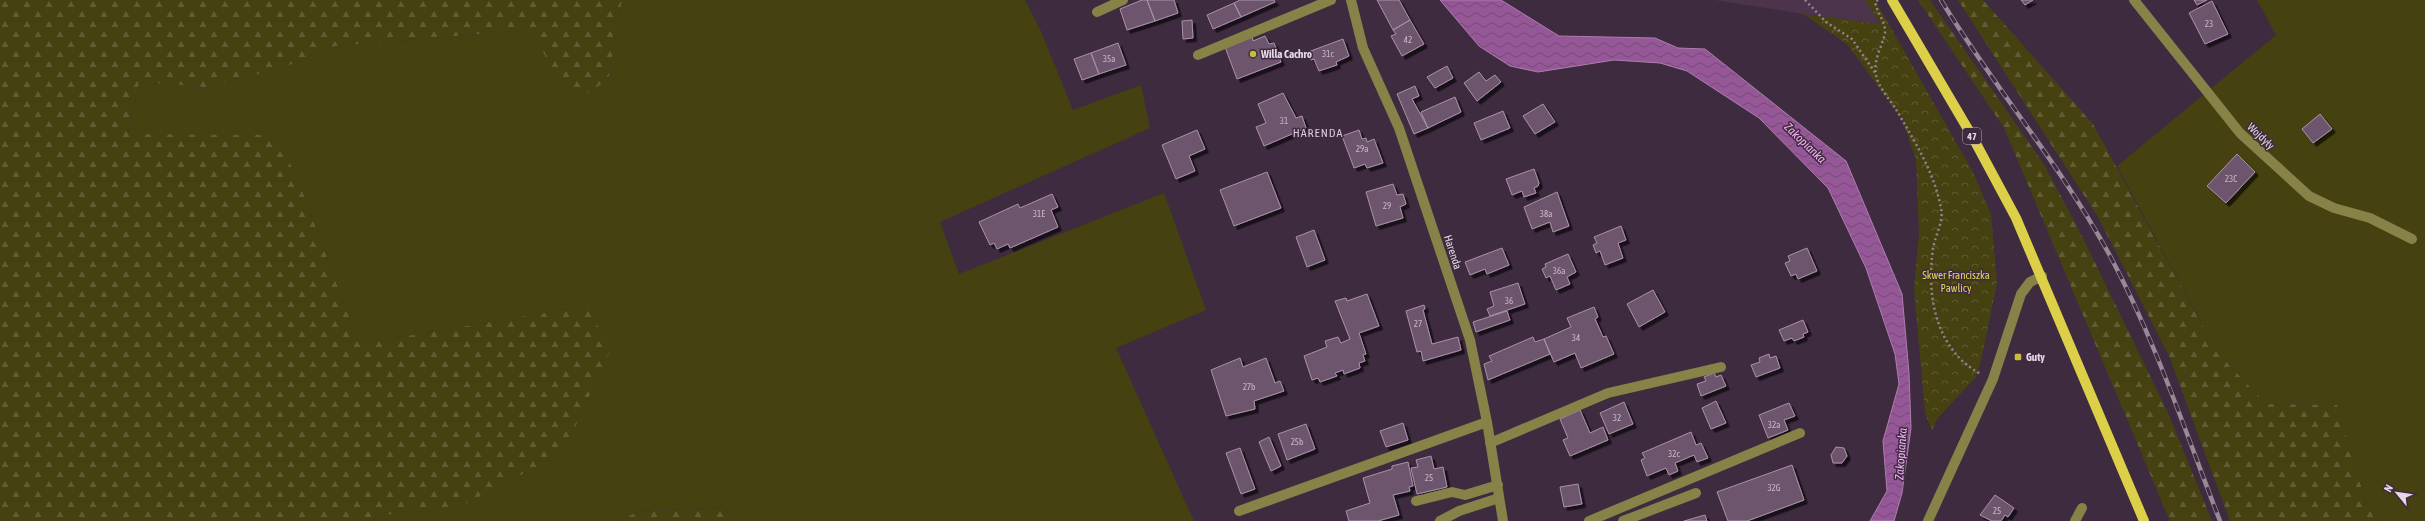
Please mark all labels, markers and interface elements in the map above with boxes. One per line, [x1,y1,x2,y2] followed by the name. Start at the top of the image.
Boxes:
[2205,19,2213,29] house number: 23
[1404,35,1412,45] house number: 42
[1260,48,1312,60] place label: Willa Cachro
[1248,49,1258,59] marker: Willa Cachro
[1322,49,1335,59] house number: 31c
[1103,54,1115,64] house number: 35a
[1280,116,1288,126] house number: 31
[1781,120,1829,166] water label: Zakopianka
[2245,121,2277,152] street label: Wojdyły
[1293,126,1343,140] district label: HARENDA
[1963,128,1981,144] road number: 47
[1356,144,1368,154] house number: 29a
[2225,174,2237,184] house number: 23C
[1383,201,1391,211] house number: 29
[1033,209,1045,219] house number: 31E
[1540,209,1552,219] house number: 38a
[1442,233,1464,271] street label: Harenda
[1553,266,1565,276] house number: 36a
[1922,269,1990,294] park label: Skwer Franciszka Pawlicy
[1505,296,1513,306] house number: 36
[1414,319,1422,329] house number: 27
[1572,333,1580,343] house number: 34
[2026,351,2045,363] place label: Guty
[2013,352,2023,362] marker: Guty
[1243,382,1255,392] house number: 27b
[1613,413,1621,423] house number: 32
[1768,420,1780,430] house number: 32a
[1892,427,1910,480] water label: Zakopianka
[1291,437,1303,447] house number: 25b
[1668,449,1681,459] house number: 32c
[1425,473,1433,483] house number: 25
[2377,473,2417,513] north arrow
[2381,482,2395,494] text: N
[1767,483,1781,493] house number: 32G
[1993,506,2001,516] house number: 25

